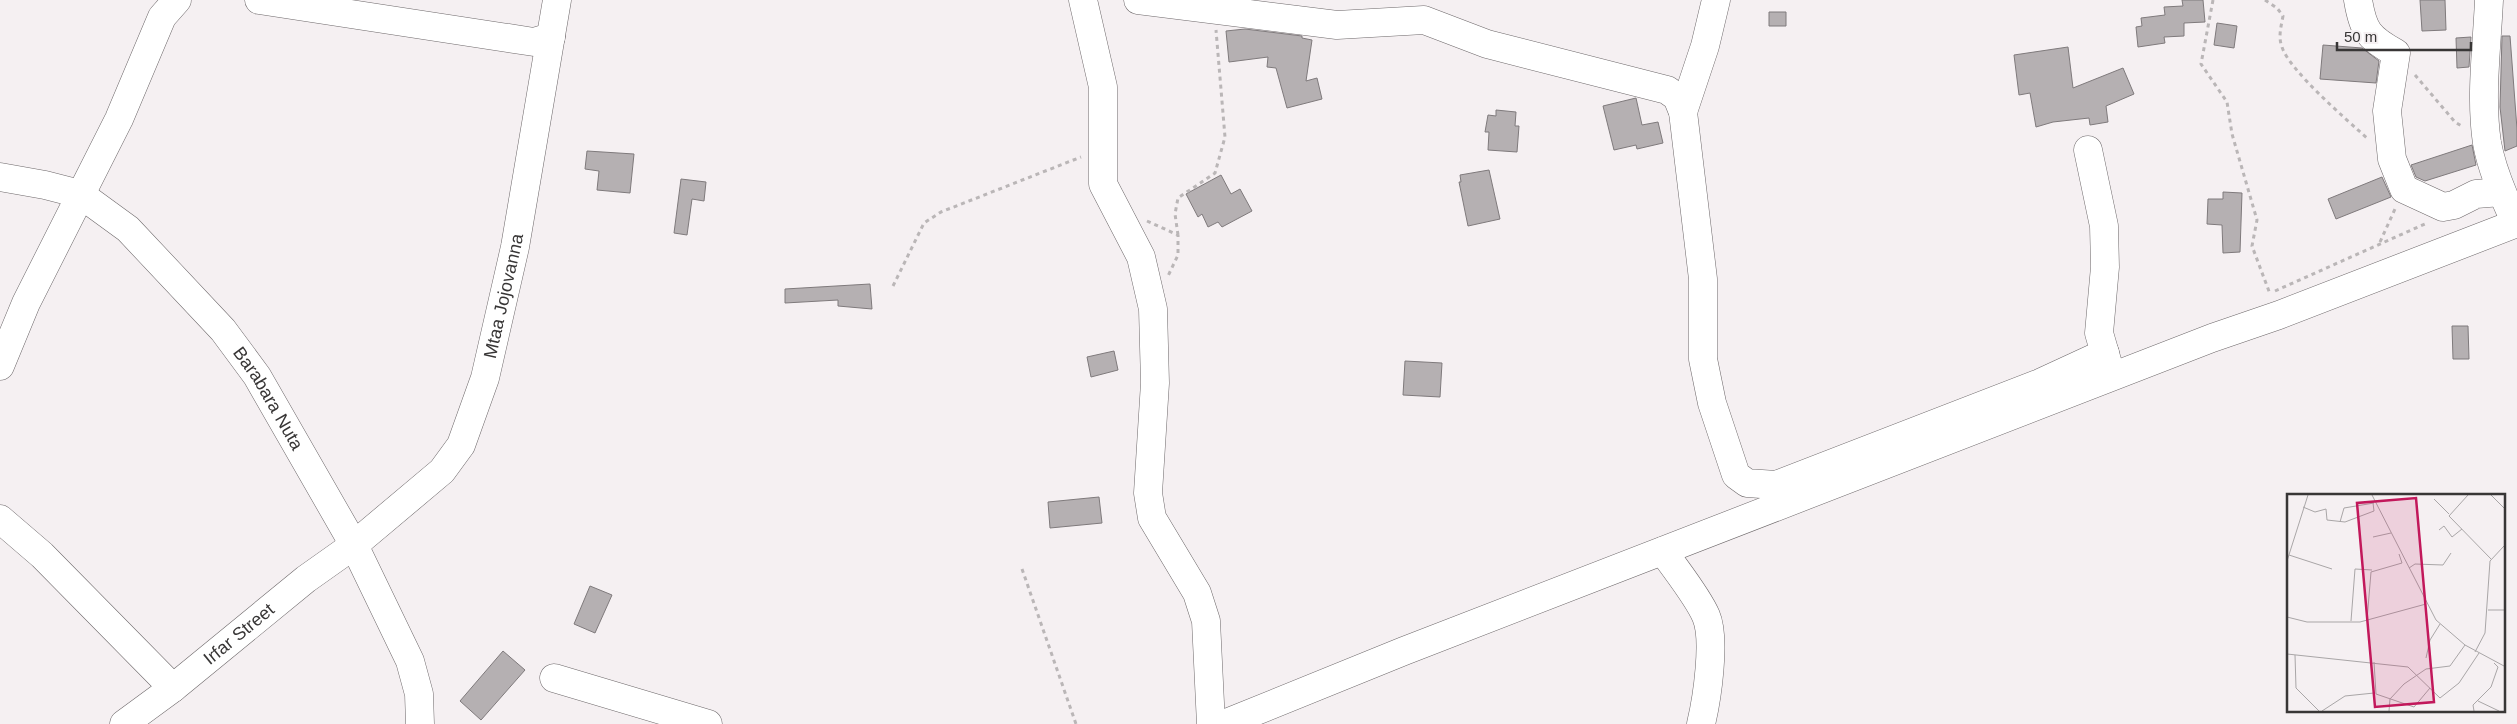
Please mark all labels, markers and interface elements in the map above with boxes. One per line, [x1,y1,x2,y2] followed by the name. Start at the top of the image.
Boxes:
[2337,20,2471,52] scale bar
[2344,28,2377,45] text: 50 m
[480,231,527,360] street label: Mtaa Jojovanna
[229,343,308,454] street label: Barabara Nuta
[2287,494,2504,712] inset map
[200,599,278,669] street label: Irfar Street

